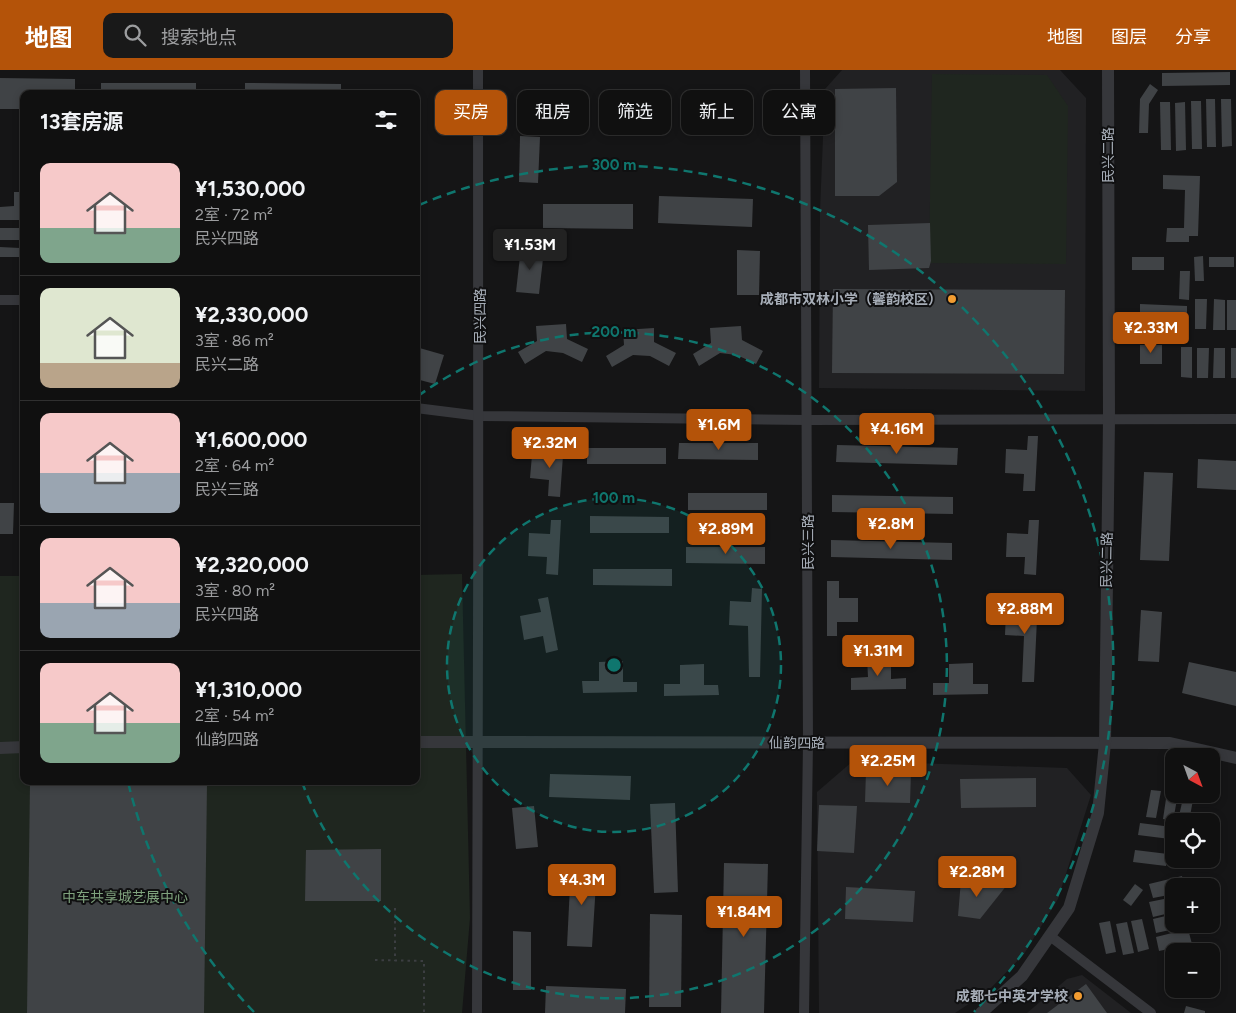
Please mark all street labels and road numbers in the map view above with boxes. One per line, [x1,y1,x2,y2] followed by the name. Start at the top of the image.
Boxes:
[1100,127,1117,183] street label: 民兴二路
[472,288,489,344] street label: 民兴四路
[800,514,817,570] street label: 民兴三路
[1098,532,1116,588] street label: 民兴二路
[769,735,825,752] street label: 仙韵四路

